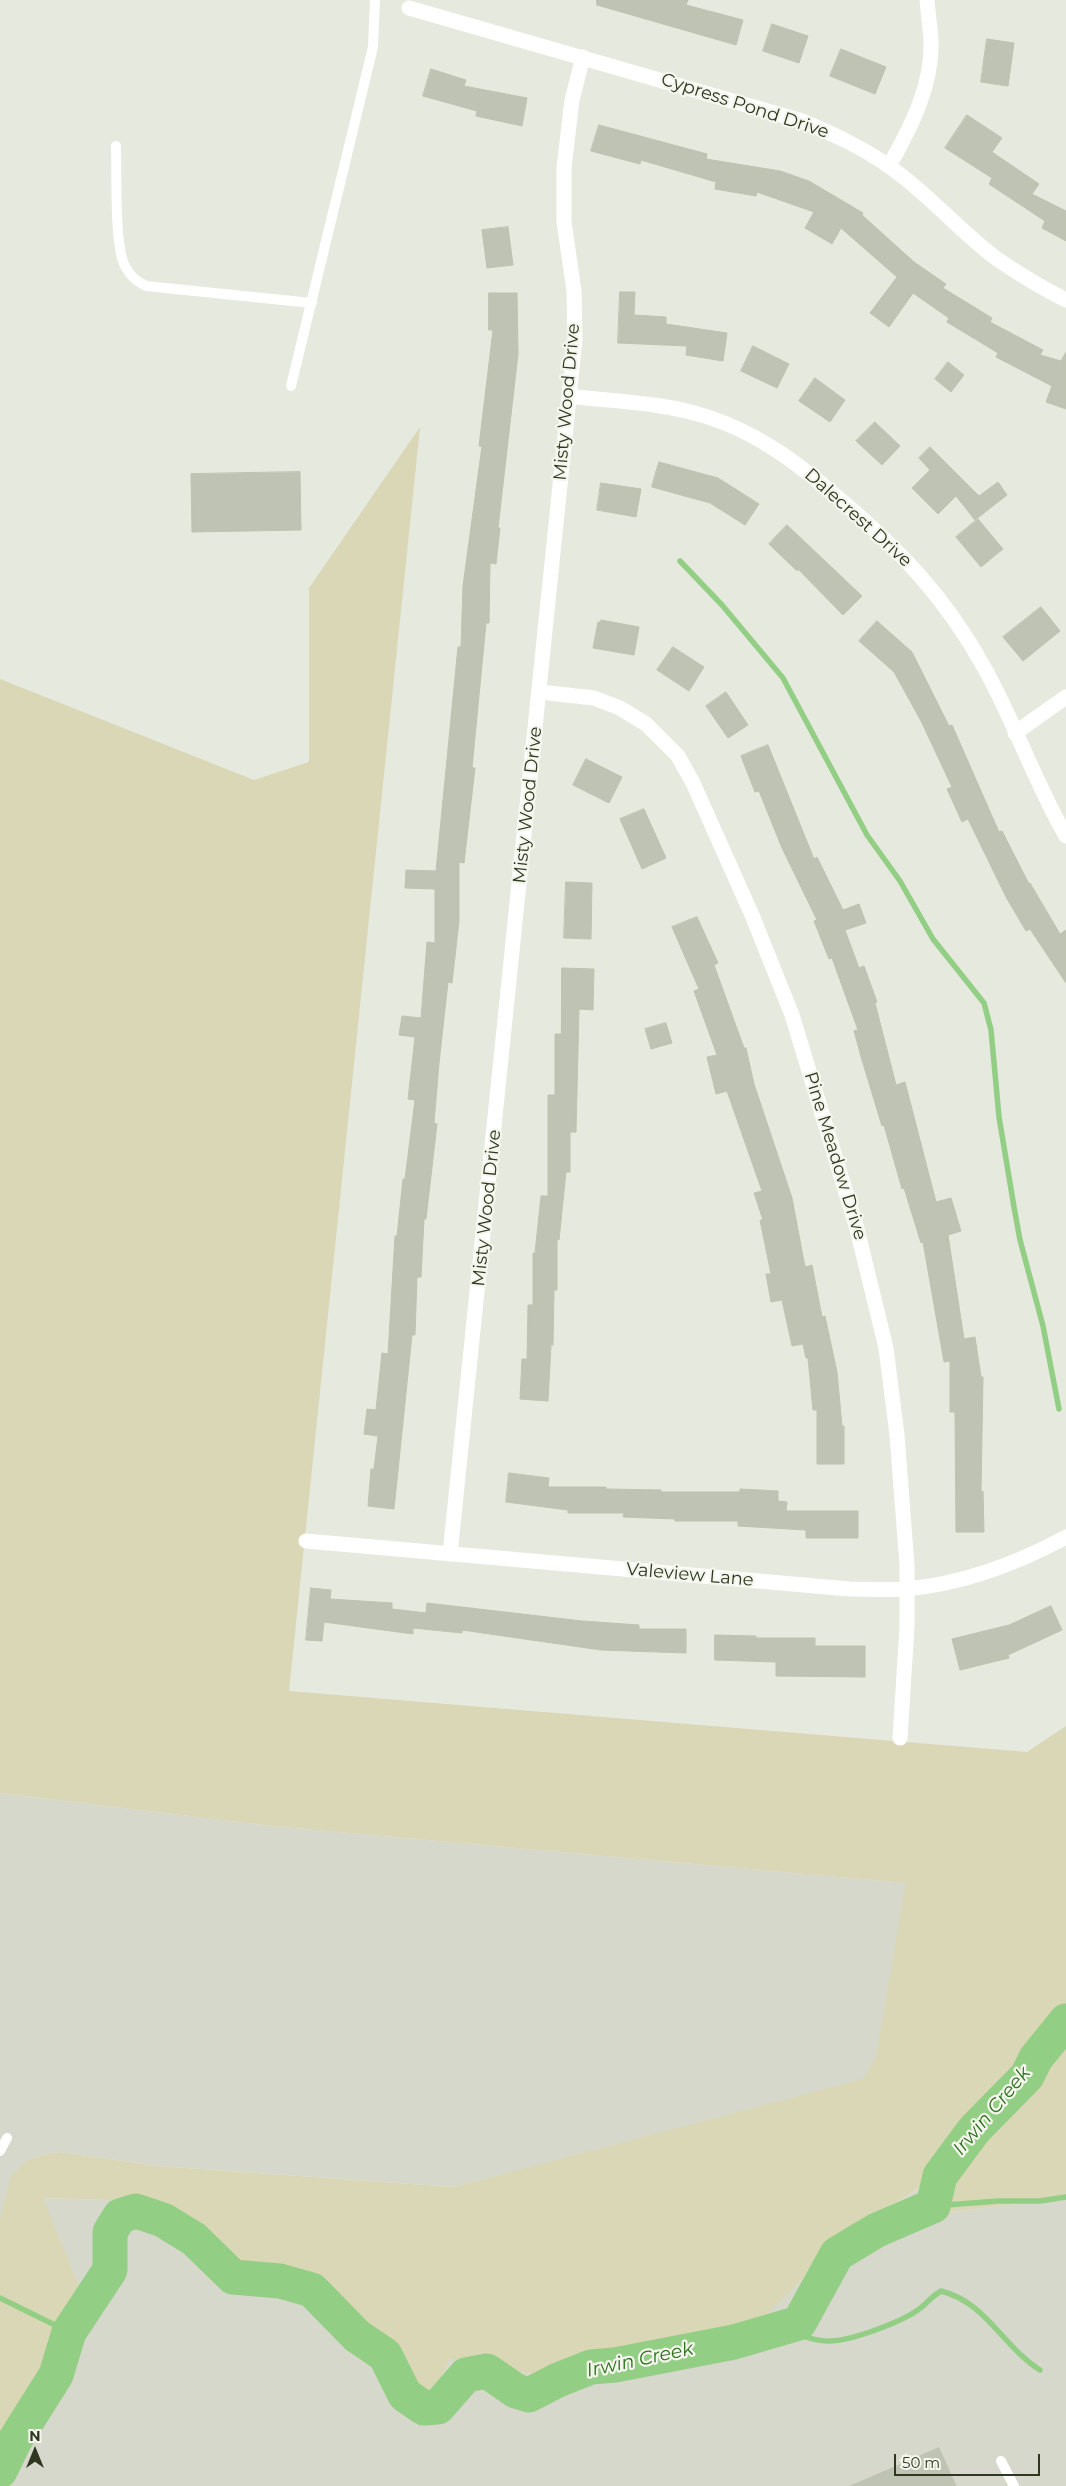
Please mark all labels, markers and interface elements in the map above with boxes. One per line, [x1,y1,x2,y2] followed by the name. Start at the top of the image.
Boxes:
[658,69,832,143] street label: Cypress Pond Drive
[549,323,585,481] street label: Misty Wood Drive
[800,464,916,572] street label: Dalecrest Drive
[509,726,547,884] street label: Misty Wood Drive
[799,1069,871,1243] street label: Pine Meadow Drive
[468,1129,506,1287] street label: Misty Wood Drive
[625,1559,755,1591] street label: Valeview Lane
[948,2062,1036,2160] water label: Irwin Creek
[585,2338,695,2382] water label: Irwin Creek
[10,2426,60,2476] north arrow
[29,2427,41,2445] text: N
[896,2444,1042,2476] scale bar
[902,2453,940,2472] text: 50 m

